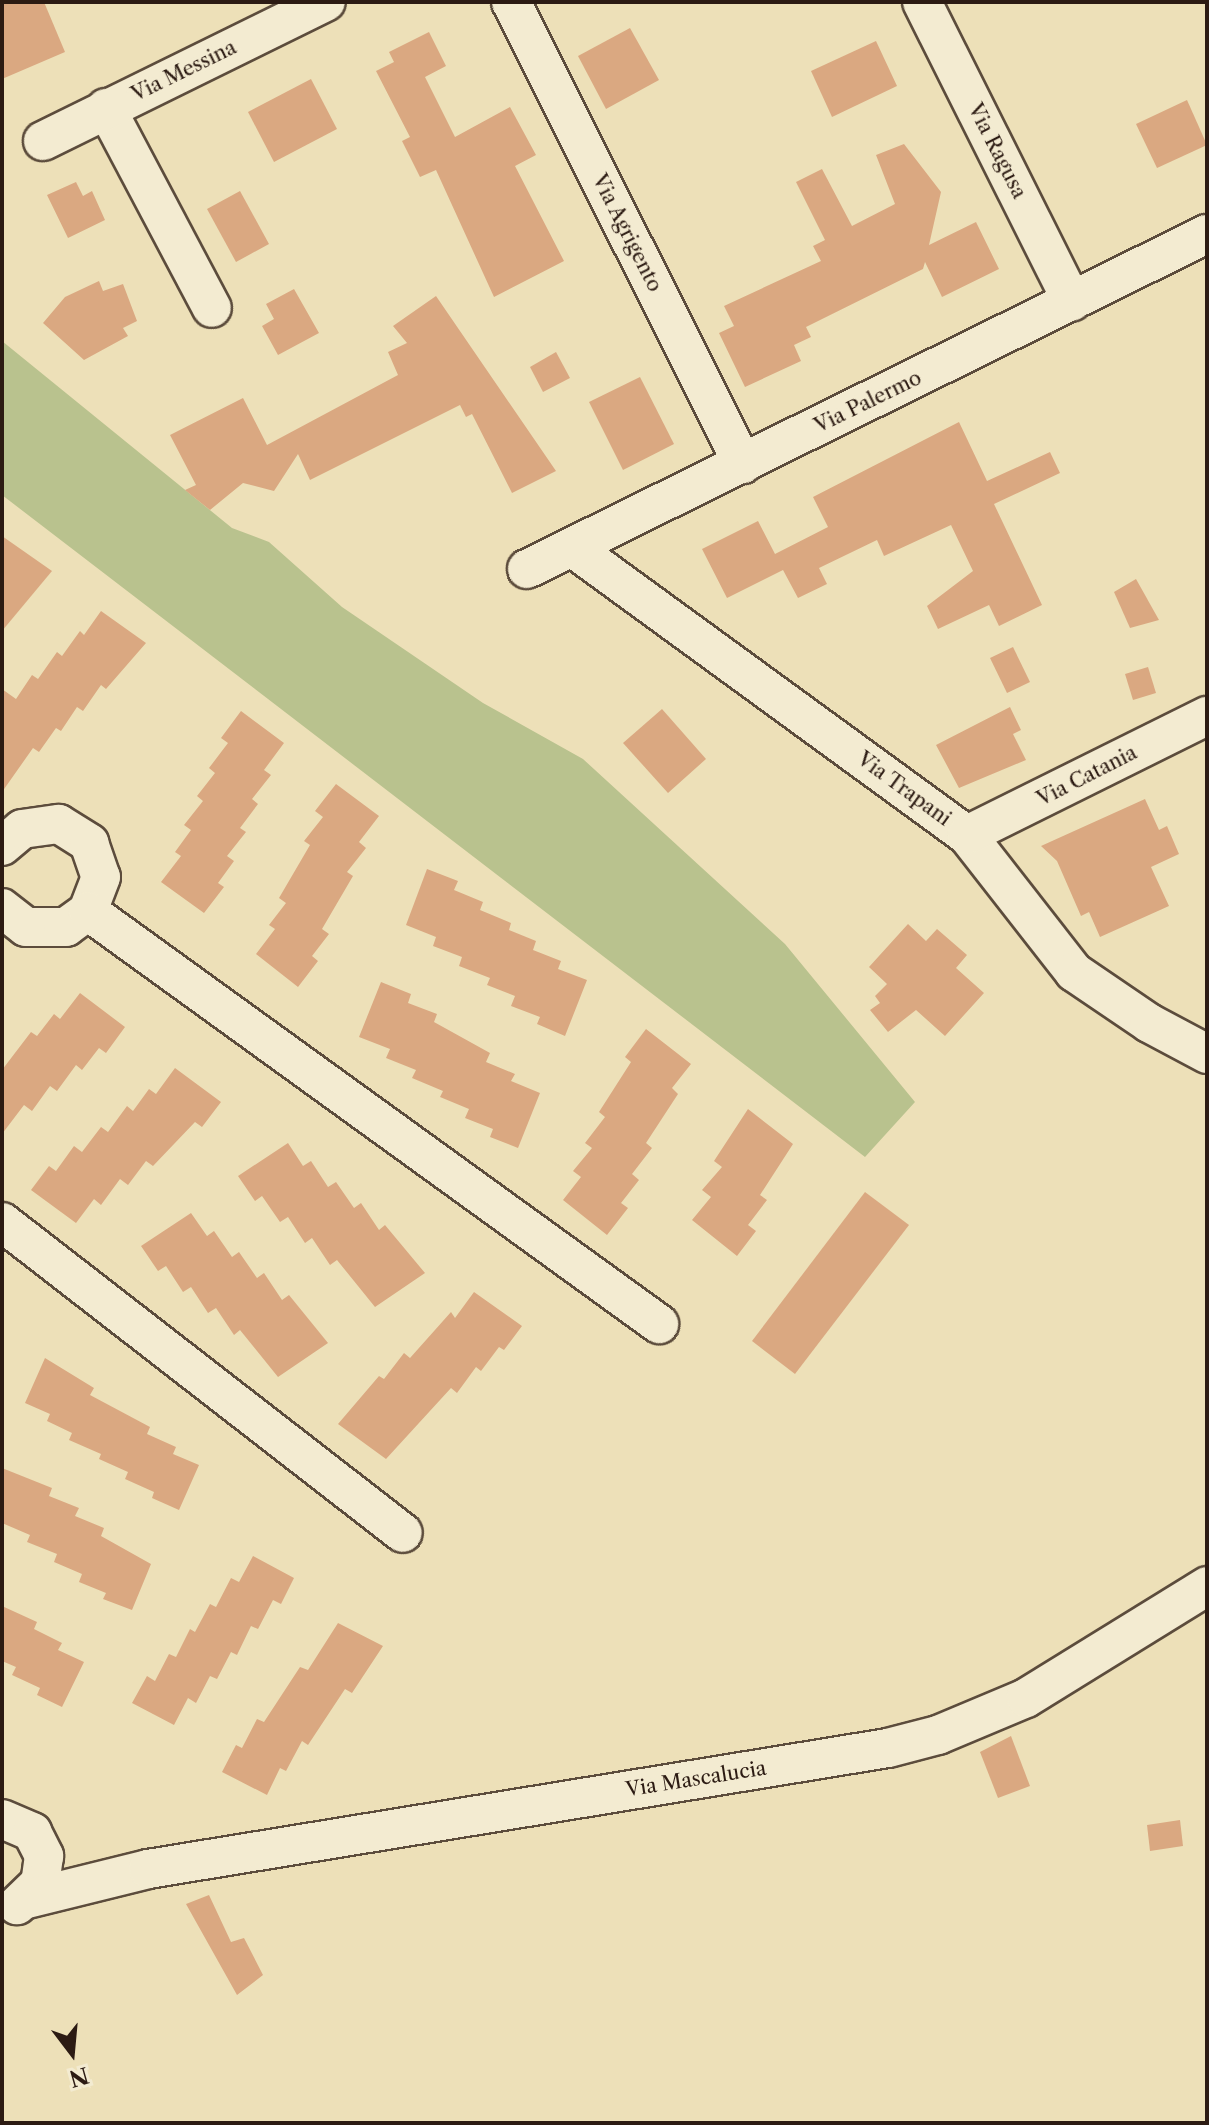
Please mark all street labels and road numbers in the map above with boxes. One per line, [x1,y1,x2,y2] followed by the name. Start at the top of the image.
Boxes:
[128,35,240,107] street label: Via Messina
[963,99,1031,203] street label: Via Ragusa
[587,170,667,296] street label: Via Agrigento
[810,366,926,438] street label: Via Palermo
[1033,741,1141,811] street label: Via Catania
[852,747,956,831] street label: Via Trapani
[624,1756,768,1802] street label: Via Mascalucia

